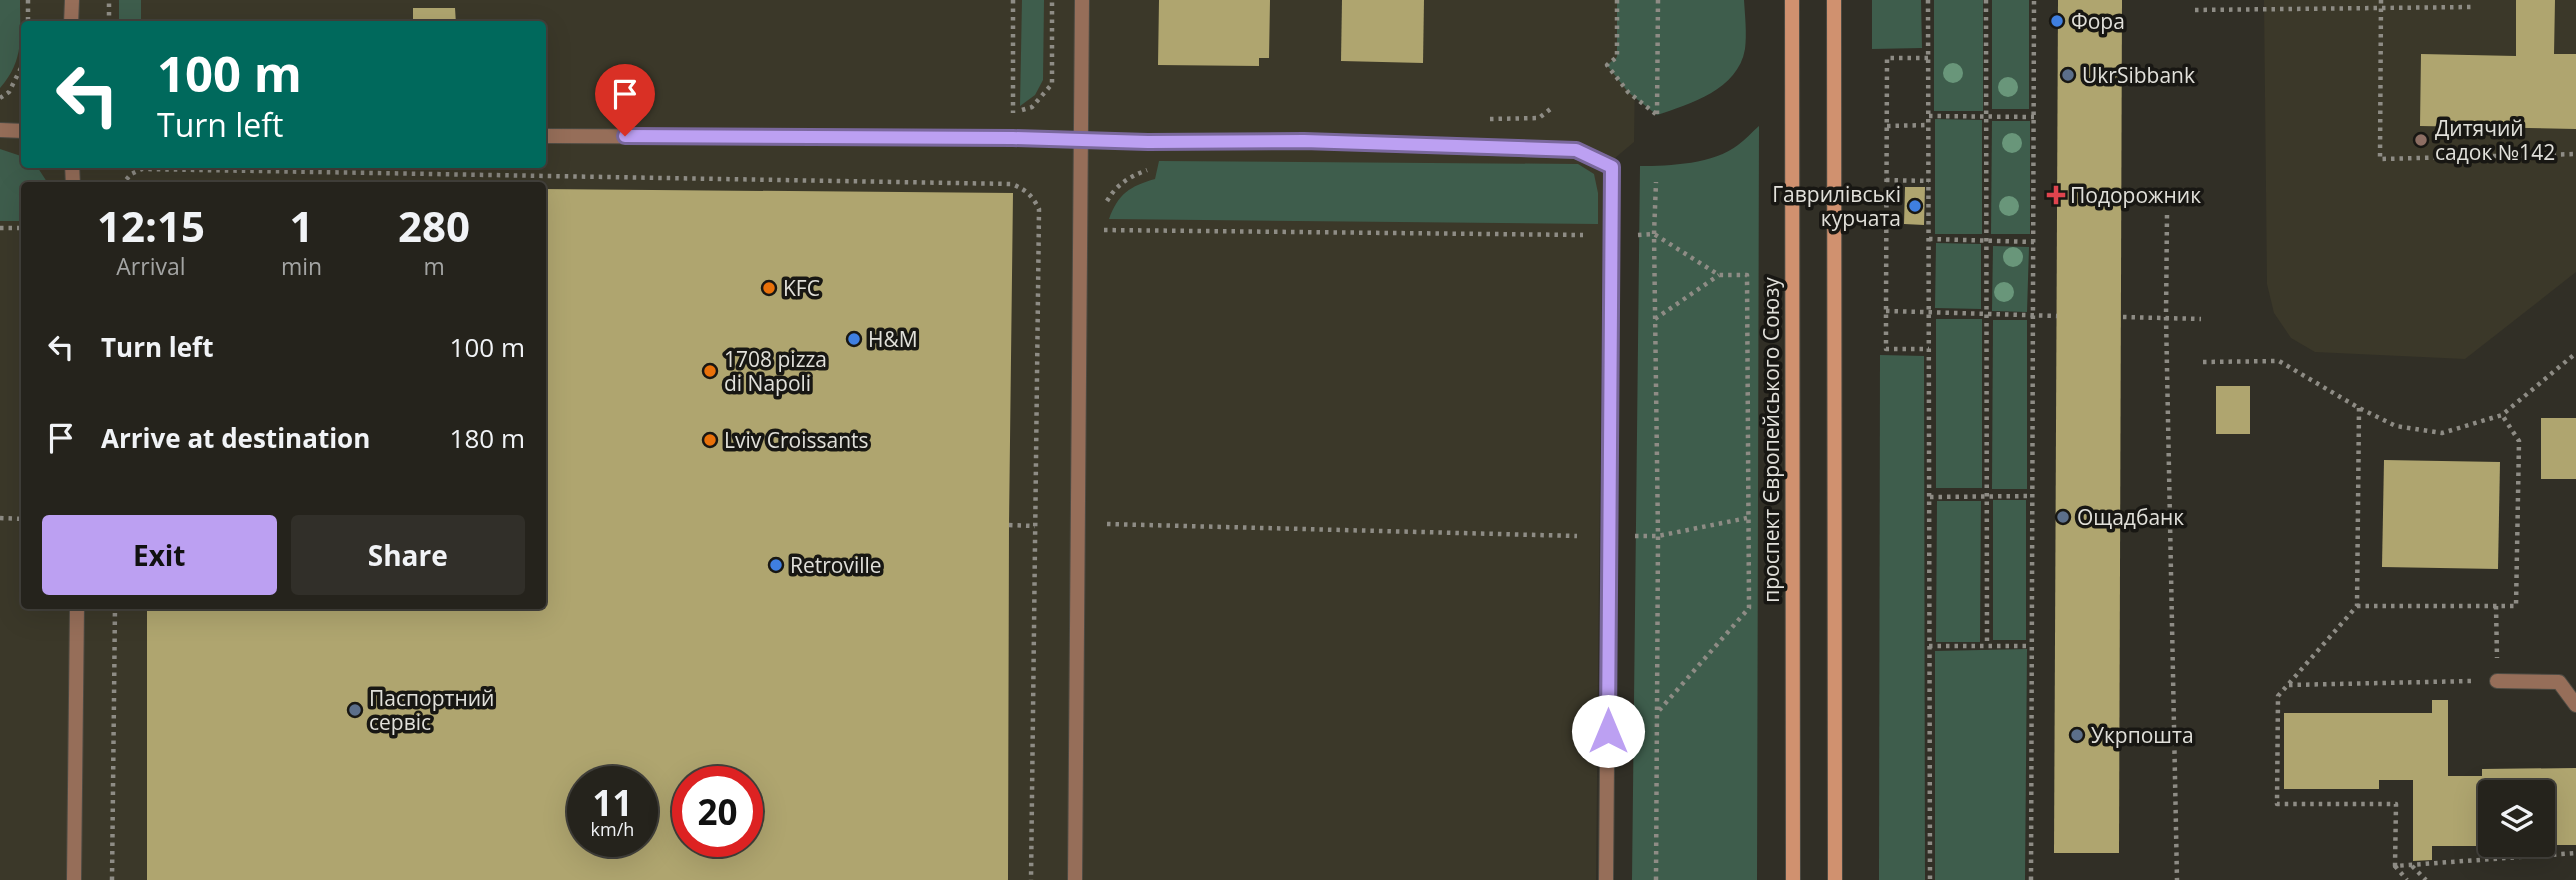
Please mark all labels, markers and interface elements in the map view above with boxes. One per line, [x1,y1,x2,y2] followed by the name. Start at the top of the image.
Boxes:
[2071,7,2125,35] place label: Фора
[2049,13,2065,29] marker: Фора
[157,40,302,106] text: 100 m
[42,49,133,140] icon: left
[2082,61,2195,89] place label: UkrSibbank
[595,64,655,136] pin
[2060,67,2076,83] marker: UkrSibbank
[606,75,644,113] icon: arrive
[157,103,283,146] text: Turn left
[2435,114,2555,166] place label: Дитячий садок №142
[2413,132,2429,148] marker: Дитячий садок №142
[1772,180,1901,232] place label: Гаврилівські курчата
[2070,181,2201,209] place label: Подорожник
[2048,187,2064,203] marker: Подорожник
[97,197,205,254] text: 12:15
[289,197,314,254] text: 1
[398,197,470,254] text: 280
[1907,198,1923,214] marker: Гаврилівські курчата
[116,250,186,282] text: Arrival
[281,250,322,282] text: min
[423,250,445,282] text: m
[783,274,820,302] place label: KFC
[1757,277,1785,603] street label: проспект Європейського Союзу
[761,280,777,296] marker: KFC
[868,325,918,353] place label: H&M
[42,328,80,366] icon: left
[101,329,213,365] text: Turn left
[450,329,525,365] text: 100 m
[846,331,862,347] marker: H&M
[724,345,827,397] place label: 1708 pizza di Napoli
[702,363,718,379] marker: 1708 pizza di Napoli
[42,419,80,457] icon: arrive
[101,420,370,456] text: Arrive at destination
[450,420,525,456] text: 180 m
[724,426,869,454] place label: Lviv Croissants
[702,432,718,448] marker: Lviv Croissants
[2077,503,2184,531] place label: Ощадбанк
[2055,509,2071,525] marker: Ощадбанк
[42,515,277,595] button: Exit
[291,515,525,595] button: Share
[790,551,882,579] place label: Retroville
[768,557,784,573] marker: Retroville
[369,684,494,736] place label: Паспортний сервіс
[1571,694,1645,768] position arrow
[347,702,363,718] marker: Паспортний сервіс
[2091,721,2194,749] place label: Укрпошта
[2069,727,2085,743] marker: Укрпошта
[672,766,763,857] speed limit sign: 20
[592,779,633,826] text: 11
[2478,780,2555,857] map controls
[2478,780,2555,857] button: layers
[591,817,634,841] text: km/h

